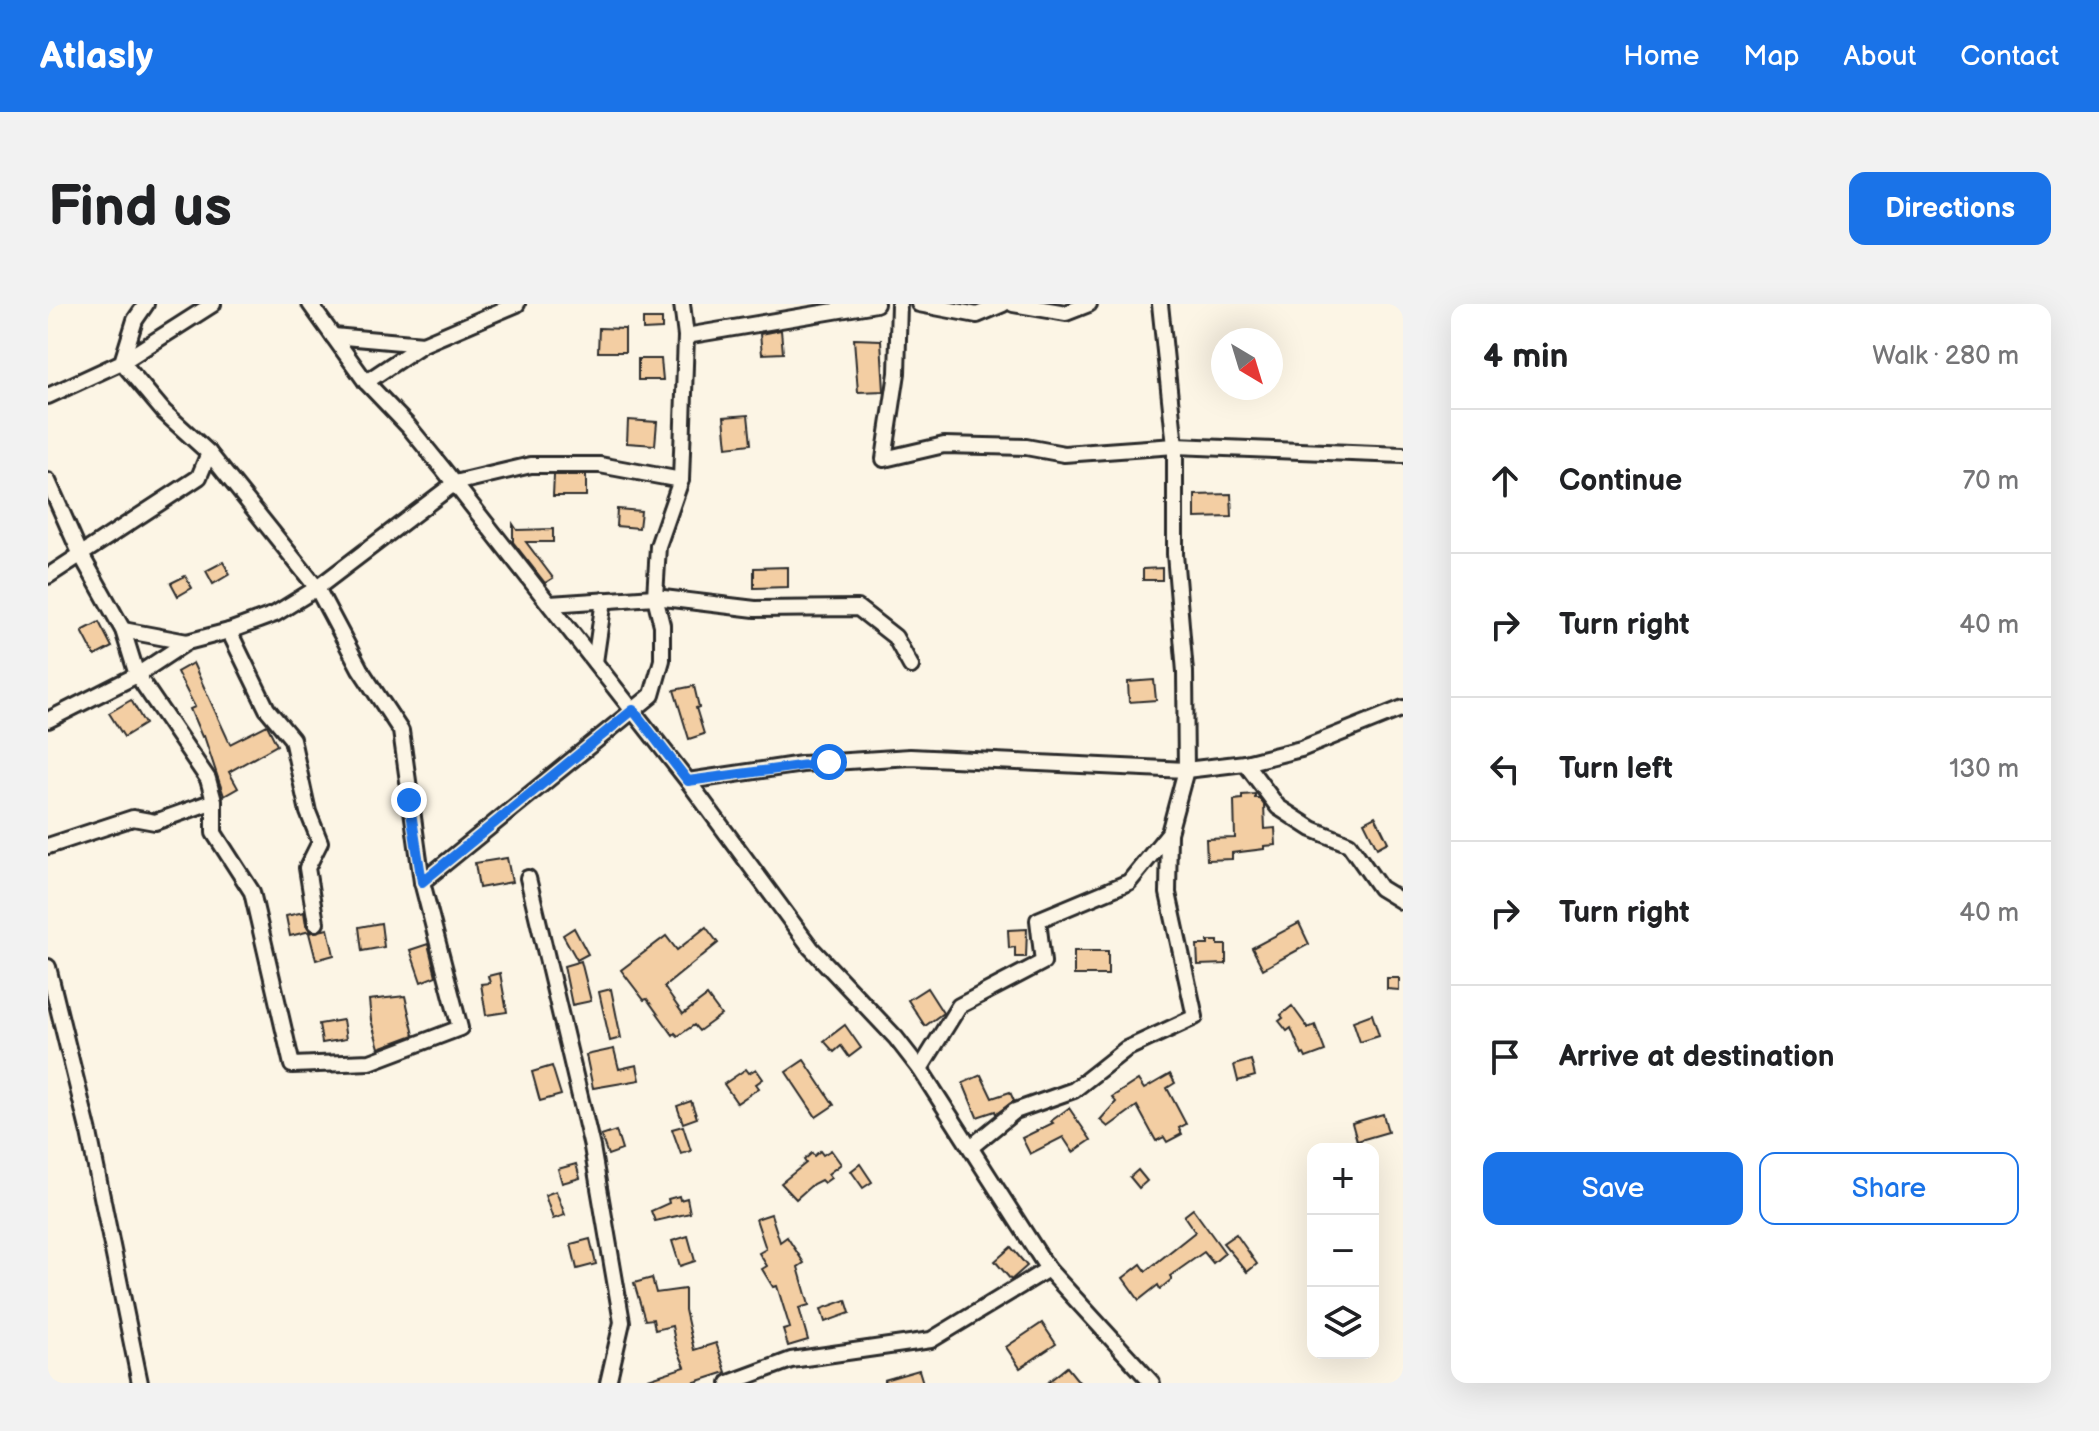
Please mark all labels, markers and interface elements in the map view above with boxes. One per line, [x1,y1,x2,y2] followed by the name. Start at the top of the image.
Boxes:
[40,34,153,79] text: Atlasly
[1623,40,1699,73] text: Home
[1743,40,1800,73] text: Map
[1844,40,1916,73] text: About
[1960,40,2059,73] text: Contact
[1849,172,2051,245] button: Directions
[48,175,232,242] text: Find us
[1211,328,1283,400] north arrow
[1483,336,1569,377] text: 4 min
[1872,341,2019,372] text: Walk · 280 m
[1483,459,1527,503] icon: ahead
[1559,463,1682,499] text: Continue
[1962,466,2019,497] text: 70 m
[1483,603,1527,647] icon: right
[1559,607,1690,643] text: Turn right
[1959,610,2019,641] text: 40 m
[811,744,847,780] route start
[1483,747,1527,791] icon: left
[1559,751,1673,787] text: Turn left
[1949,754,2019,785] text: 130 m
[391,782,427,818] route end
[1483,891,1527,935] icon: right
[1559,895,1690,931] text: Turn right
[1959,898,2019,929] text: 40 m
[1483,1035,1527,1079] icon: arrive
[1559,1039,1835,1075] text: Arrive at destination
[1307,1143,1379,1359] map controls
[1307,1143,1379,1215] button: +
[1483,1152,1743,1225] button: Save
[1759,1152,2019,1225] button: Share
[1307,1215,1379,1287] button: −
[1307,1287,1379,1359] button: layers

